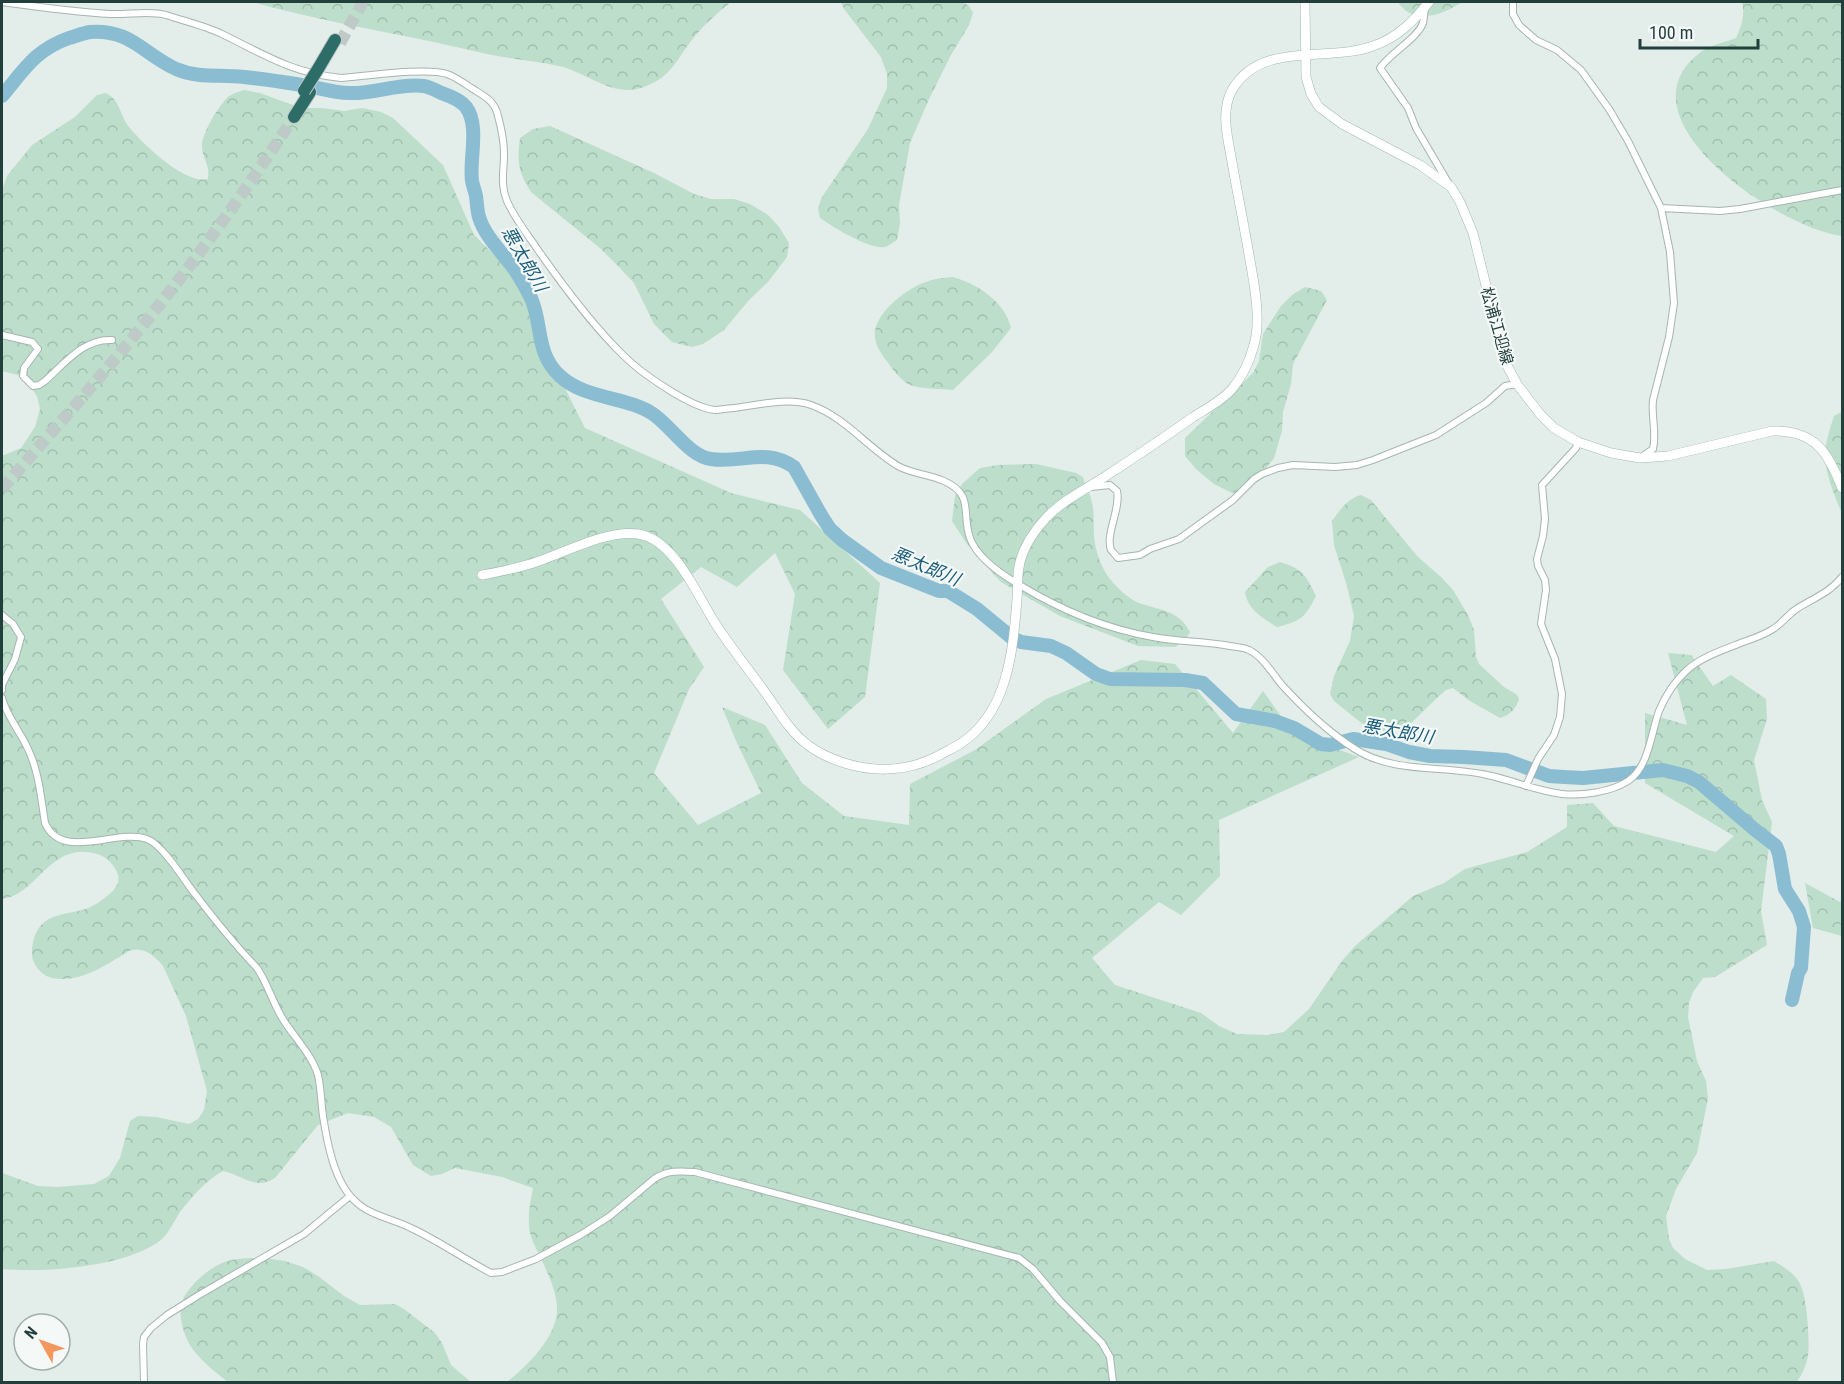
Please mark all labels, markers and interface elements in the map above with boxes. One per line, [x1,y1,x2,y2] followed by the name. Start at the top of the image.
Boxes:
[1640,12,1758,50] scale bar
[1649,22,1693,43] text: 100 m
[498,223,553,297] water label: 悪太郎川
[1477,285,1517,367] street label: 松浦江迎線
[889,542,965,591] water label: 悪太郎川
[1361,714,1437,748] water label: 悪太郎川
[12,1312,72,1372] north arrow
[20,1323,41,1343] text: N

